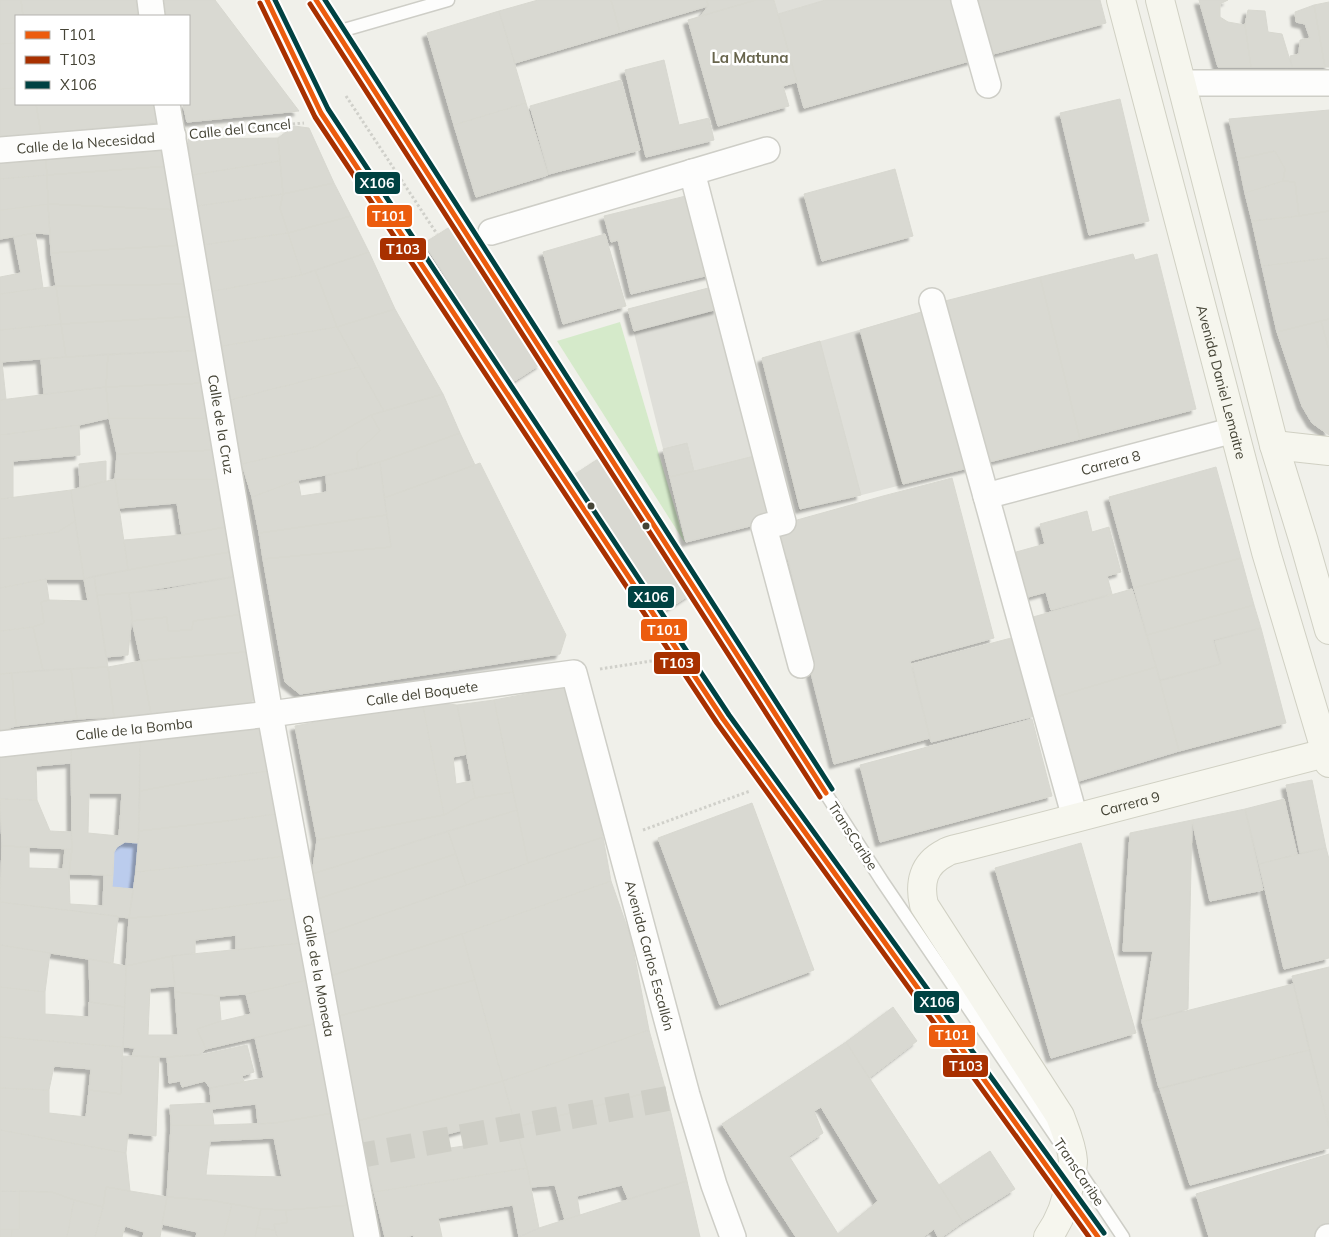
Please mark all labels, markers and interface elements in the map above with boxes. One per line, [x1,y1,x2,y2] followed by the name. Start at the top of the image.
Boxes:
[15,15,190,105] legend
[60,25,96,44] text: T101
[711,48,789,67] district label: La Matuna
[60,50,96,69] text: T103
[60,75,97,94] text: X106
[188,115,292,143] street label: Calle del Cancel
[16,128,156,158] street label: Calle de la Necesidad
[354,171,401,195] line badge: X106
[359,174,394,192] text: X106
[366,204,413,228] line badge: T101
[372,207,406,225] text: T101
[379,237,427,261] line badge: T103
[386,240,420,258] text: T103
[1192,303,1250,461] street label: Avenida Daniel Lemaitre
[204,373,238,476] street label: Calle de la Cruz
[1079,446,1142,479] street label: Carrera 8
[586,501,596,511] unlabelled marker
[641,521,651,531] unlabelled marker
[627,585,675,609] line badge: X106
[633,588,668,606] text: X106
[640,618,688,642] line badge: T101
[647,621,681,639] text: T101
[653,651,701,675] line badge: T103
[660,654,694,672] text: T103
[365,677,479,710] street label: Calle del Boquete
[75,714,194,745] street label: Calle de la Bomba
[1098,787,1162,820] street label: Carrera 9
[824,798,882,874] street label: TransCaribe
[621,878,678,1033] street label: Avenida Carlos Escallón
[298,914,339,1038] street label: Calle de la Moneda
[913,990,960,1014] line badge: X106
[919,993,954,1011] text: X106
[928,1024,976,1048] line badge: T101
[935,1026,969,1044] text: T101
[942,1054,989,1078] line badge: T103
[949,1057,983,1075] text: T103
[1050,1135,1108,1209] street label: TransCaribe

